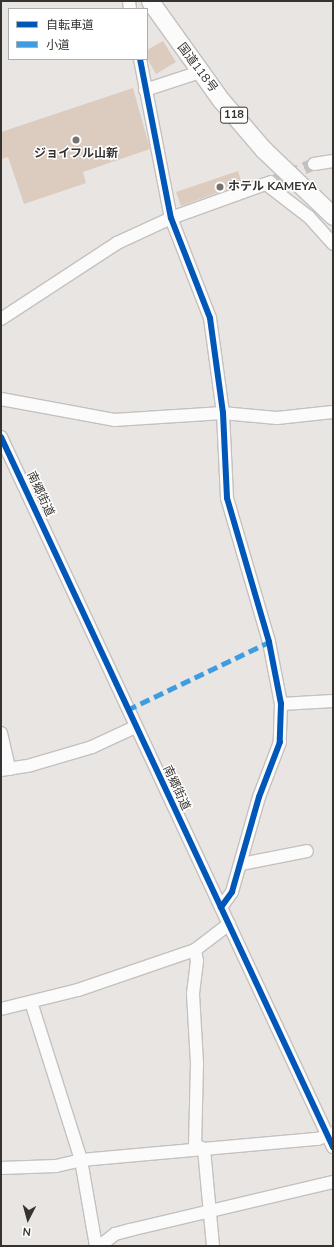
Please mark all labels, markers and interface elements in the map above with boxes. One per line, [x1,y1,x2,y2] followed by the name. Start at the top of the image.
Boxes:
[8,8,148,60] legend
[46,17,94,33] text: 自転車道
[46,37,70,53] text: 小道
[174,41,220,95] street label: 国道118号
[220,106,248,124] road number: 118
[71,135,81,145] marker: ジョイフル山新
[34,147,118,161] place label: ジョイフル山新
[228,180,317,194] place label: ホテル KAMEYA
[215,182,225,192] marker: ホテル KAMEYA
[23,469,57,519] street label: 南郷街道
[159,763,193,813] street label: 南郷街道
[8,1199,48,1239] north arrow
[22,1224,32,1239] text: N

